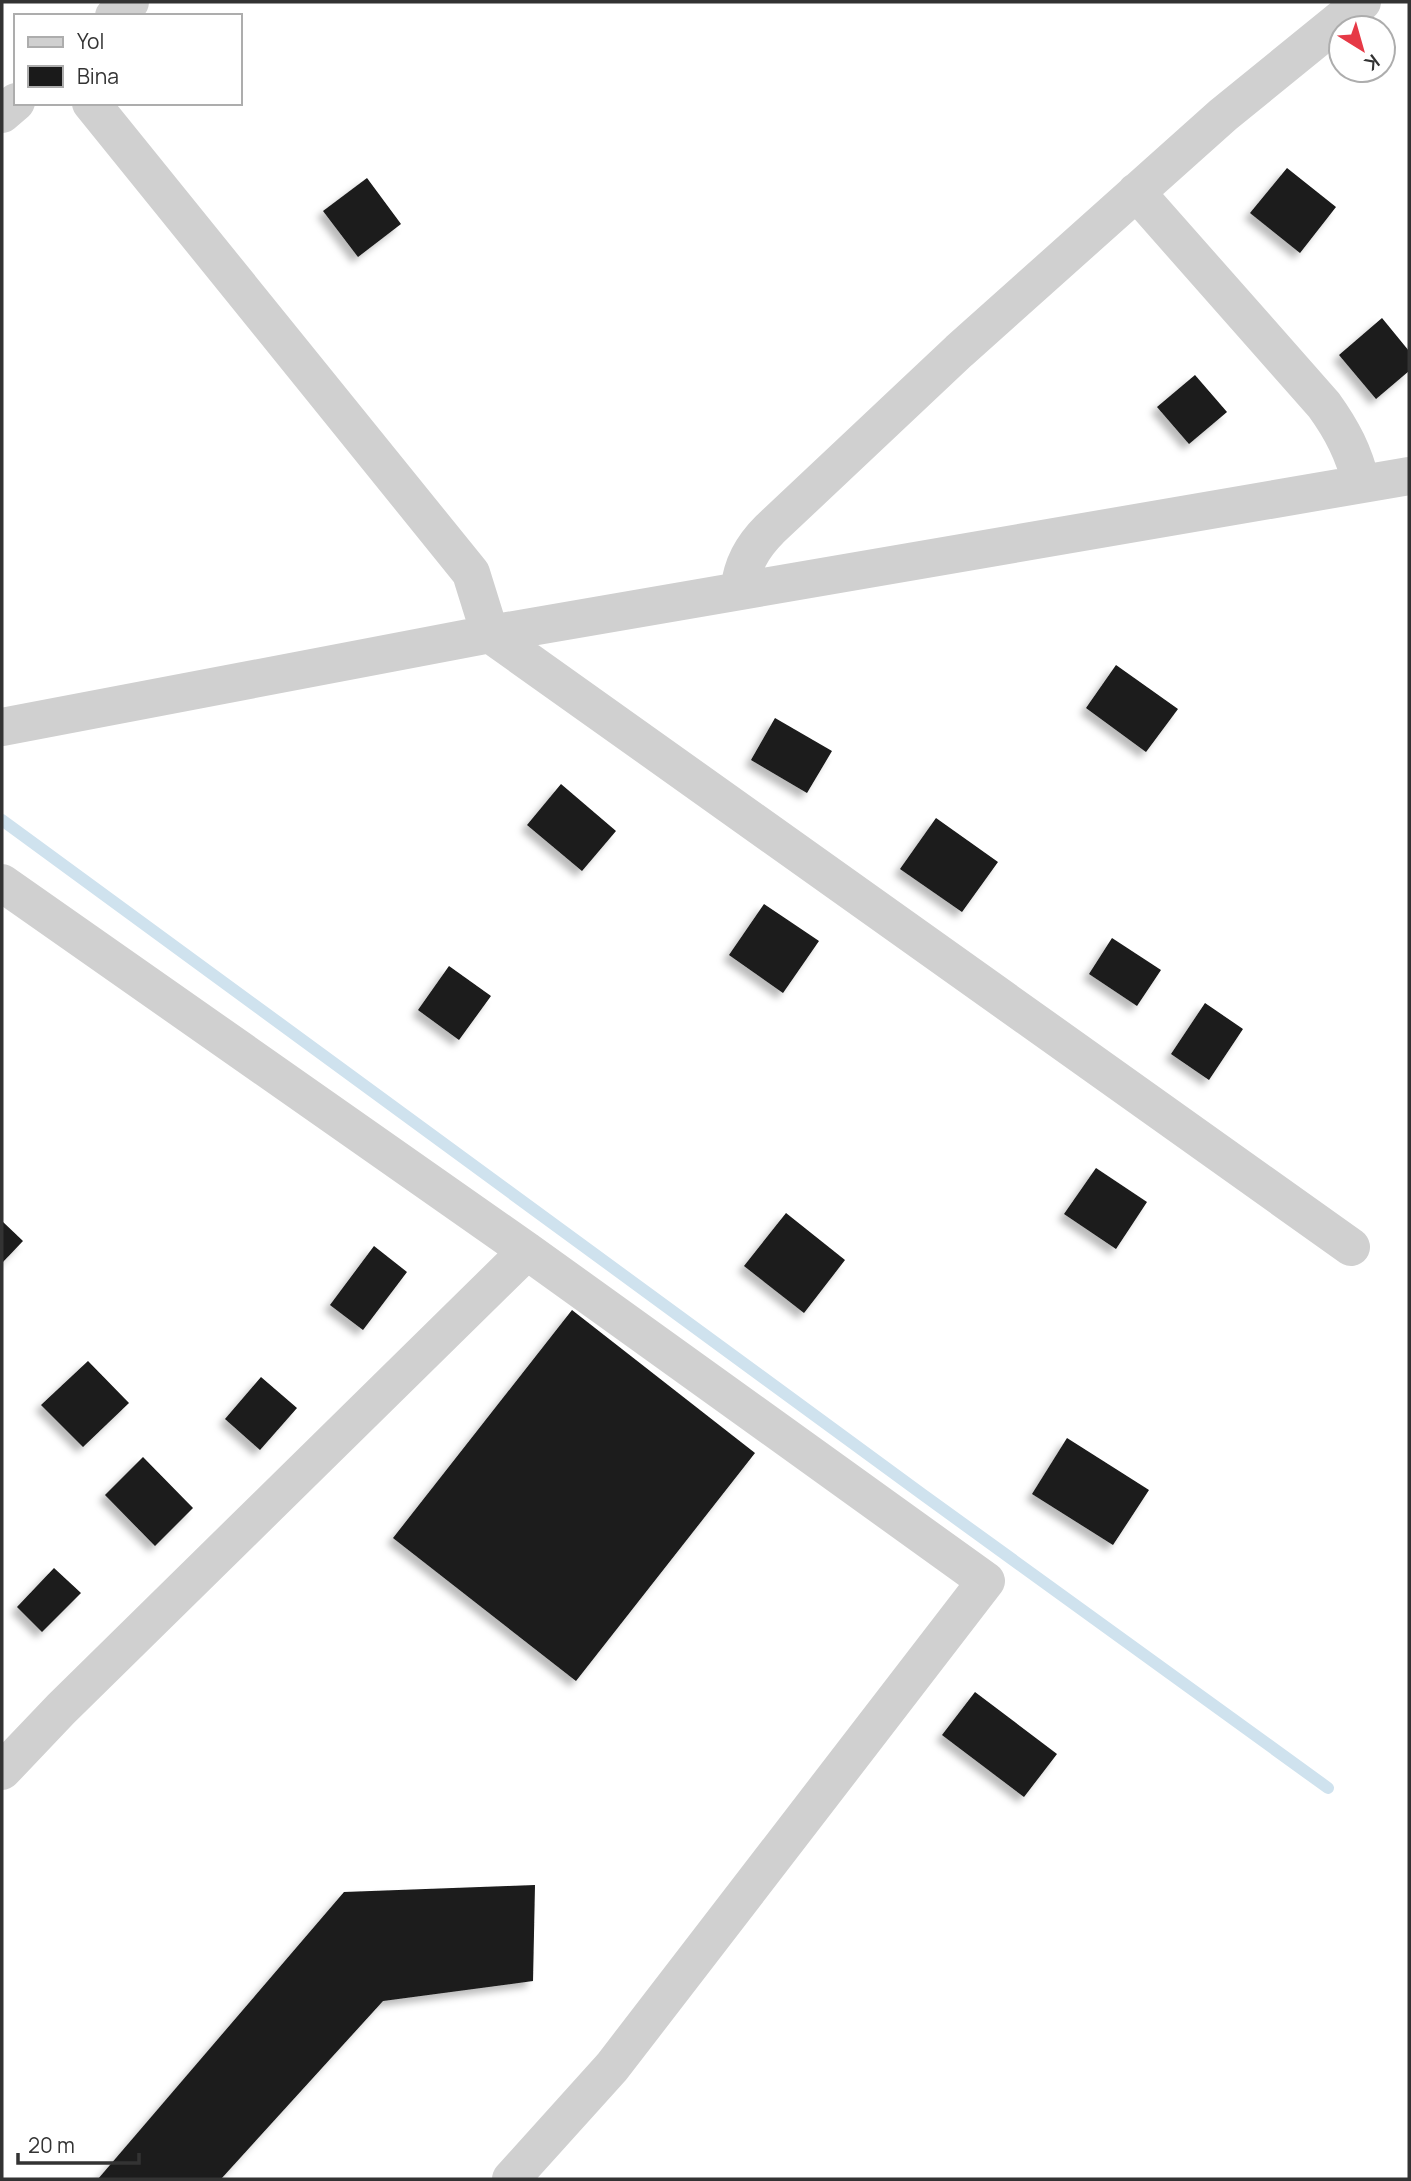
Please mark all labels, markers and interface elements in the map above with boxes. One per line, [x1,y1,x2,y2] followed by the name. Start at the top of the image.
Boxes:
[14,14,242,105] legend
[1327,14,1397,84] north arrow
[77,27,104,55] text: Yol
[1359,48,1385,77] text: K
[77,62,119,90] text: Bina
[18,2122,138,2166] scale bar
[28,2131,75,2159] text: 20 m

